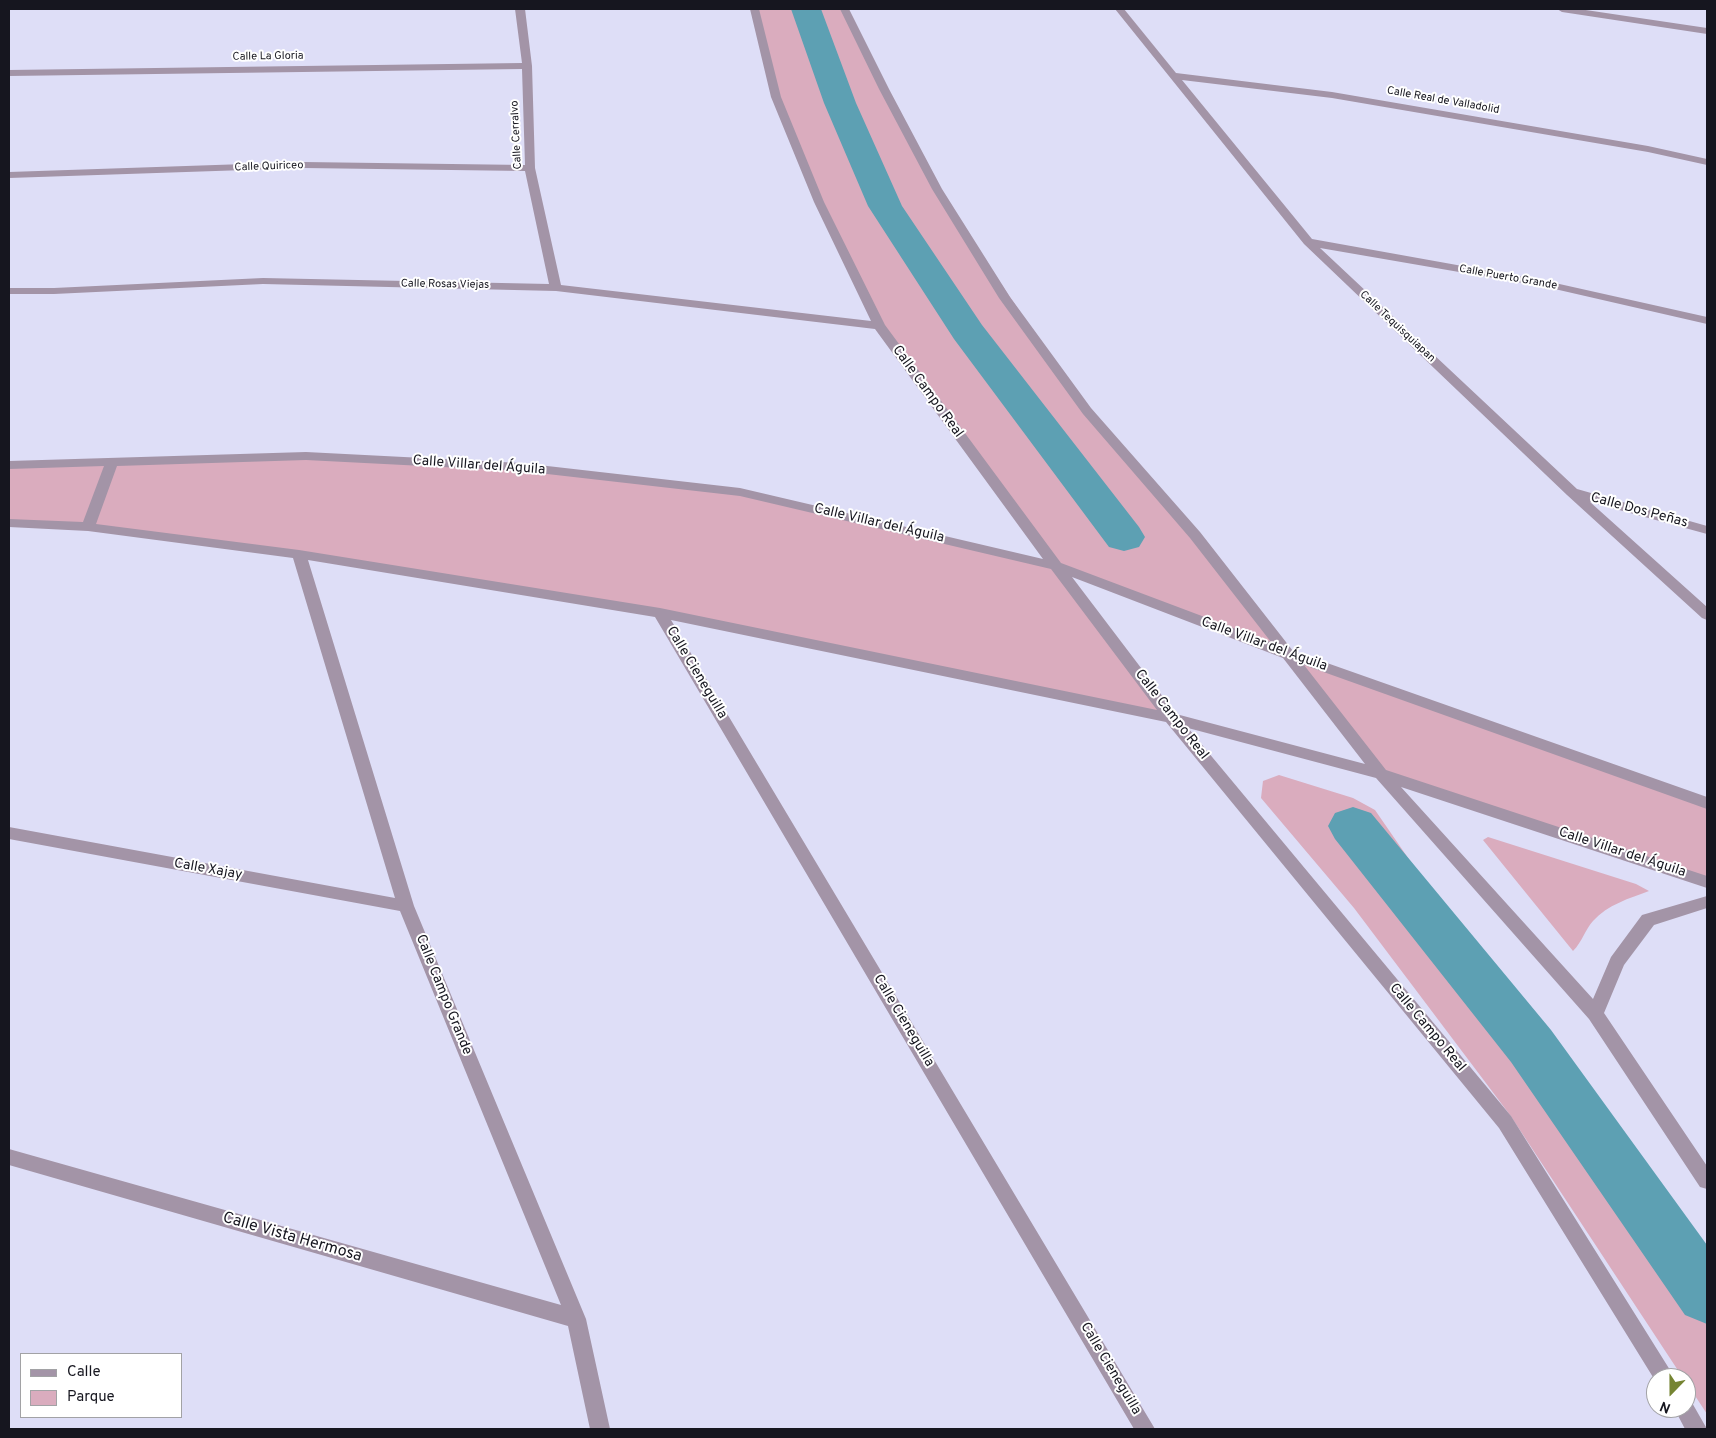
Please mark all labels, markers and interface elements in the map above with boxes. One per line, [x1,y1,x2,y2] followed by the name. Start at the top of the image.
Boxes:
[232,50,304,64] street label: Calle La Gloria
[1386,85,1500,117] street label: Calle Real de Valladolid
[509,100,525,170] street label: Calle Cerralvo
[234,159,304,175] street label: Calle Quiriceo
[1458,263,1558,293] street label: Calle Puerto Grande
[401,278,489,292] street label: Calle Rosas Viejas
[1356,289,1438,365] street label: Calle Tequisquiapan
[888,343,966,441] street label: Calle Campo Real
[412,453,546,479] street label: Calle Villar del Águila
[1589,490,1689,532] street label: Calle Dos Peñas
[812,501,946,547] street label: Calle Villar del Águila
[1199,614,1329,676] street label: Calle Villar del Águila
[662,624,730,722] street label: Calle Cieneguilla
[1131,667,1211,763] street label: Calle Campo Real
[1556,824,1688,882] street label: Calle Villar del Águila
[173,856,243,884] street label: Calle Xajay
[411,932,475,1058] street label: Calle Campo Grande
[869,972,937,1070] street label: Calle Cieneguilla
[1385,981,1469,1075] street label: Calle Campo Real
[220,1209,364,1267] street label: Calle Vista Hermosa
[1076,1320,1144,1418] street label: Calle Cieneguilla
[20,1353,182,1418] legend
[67,1363,101,1382] text: Calle
[1646,1368,1696,1418] north arrow
[67,1388,115,1407] text: Parque
[1658,1397,1673,1416] text: N

